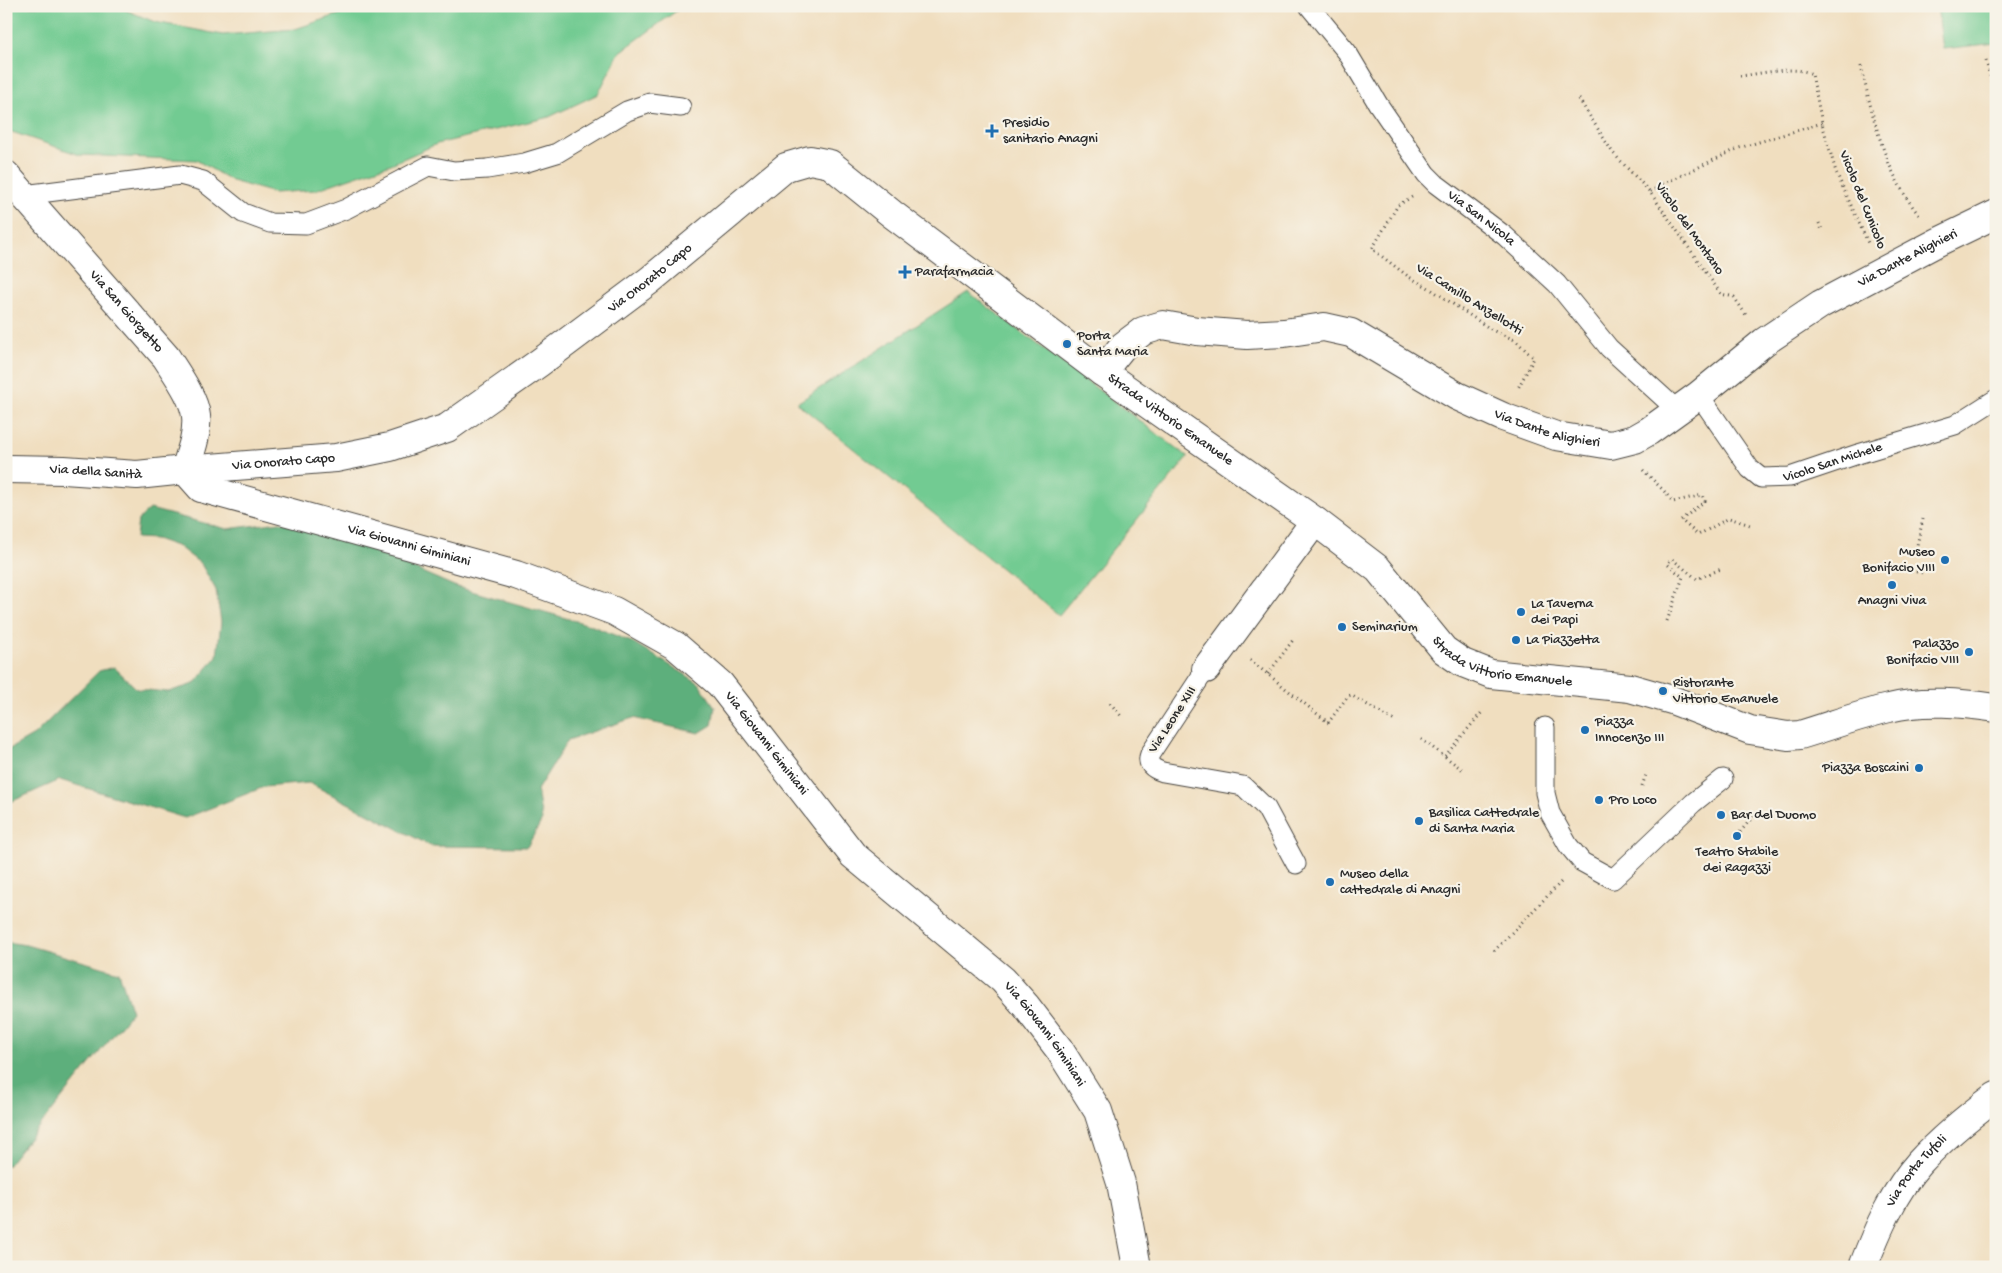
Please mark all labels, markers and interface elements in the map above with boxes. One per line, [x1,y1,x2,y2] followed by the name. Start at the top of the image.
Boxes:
[1002,115,1098,148] place label: Presidio sanitario Anagni
[985,124,999,138] marker: Presidio sanitario Anagni
[1834,147,1889,252] street label: Vicolo del Cunicolo
[1650,179,1727,279] street label: Vicolo del Montano
[1443,186,1520,251] street label: Via San Nicola
[1854,225,1960,292] street label: Via Dante Alighieri
[604,240,696,318] street label: Via Onorato Capo
[1411,260,1526,340] street label: Via Camillo Anzellotti
[914,264,995,281] place label: Parafarmacia
[85,266,167,356] street label: Via San Giorgetto
[899,266,911,278] marker: Parafarmacia
[1076,328,1149,361] place label: Porta Santa Maria
[1061,338,1073,350] marker: Porta Santa Maria
[1104,370,1237,470] street label: Strada Vittorio Emanuele
[1490,405,1601,452] street label: Via Dante Alighieri
[1782,439,1885,486] street label: Vicolo San Michele
[231,450,336,475] street label: Via Onorato Capo
[49,461,144,484] street label: Via della Sanità
[345,520,473,571] street label: Via Giovanni Giminiani
[1862,544,1935,577] place label: Museo Bonifacio VIII
[1939,554,1951,566] marker: Museo Bonifacio VIII
[1886,579,1898,591] marker: Anagni Viva
[1858,593,1927,610] place label: Anagni Viva
[1531,596,1594,629] place label: La Taverna dei Papi
[1515,606,1527,618] marker: La Taverna dei Papi
[1352,619,1418,636] place label: Seminarium
[1336,621,1348,633] marker: Seminarium
[1526,632,1601,649] place label: La Piazzetta
[1428,633,1574,691] street label: Strada Vittorio Emanuele
[1510,634,1522,646] marker: La Piazzetta
[1886,636,1959,669] place label: Palazzo Bonifacio VIII
[1963,646,1975,658] marker: Palazzo Bonifacio VIII
[1672,675,1779,708] place label: Ristorante Vittorio Emanuele
[1145,683,1201,757] street label: Via Leone XIII
[1657,685,1669,697] marker: Ristorante Vittorio Emanuele
[720,687,812,799] street label: Via Giovanni Giminiani
[1594,714,1664,747] place label: Piazza Innocenzo III
[1579,724,1591,736] marker: Piazza Innocenzo III
[1821,760,1909,777] place label: Piazza Boscaini
[1913,762,1925,774] marker: Piazza Boscaini
[1608,792,1657,809] place label: Pro Loco
[1593,794,1605,806] marker: Pro Loco
[1428,805,1540,838] place label: Basilica Cattedrale di Santa Maria
[1730,807,1816,824] place label: Bar del Duomo
[1715,809,1727,821] marker: Bar del Duomo
[1413,815,1425,827] marker: Basilica Cattedrale di Santa Maria
[1731,830,1743,842] marker: Teatro Stabile dei Ragazzi
[1695,844,1779,877] place label: Teatro Stabile dei Ragazzi
[1340,866,1461,899] place label: Museo della cattedrale di Anagni
[1324,876,1336,888] marker: Museo della cattedrale di Anagni
[999,977,1089,1090] street label: Via Giovanni Giminiani
[1882,1131,1951,1211] street label: Via Porta Tufoli

